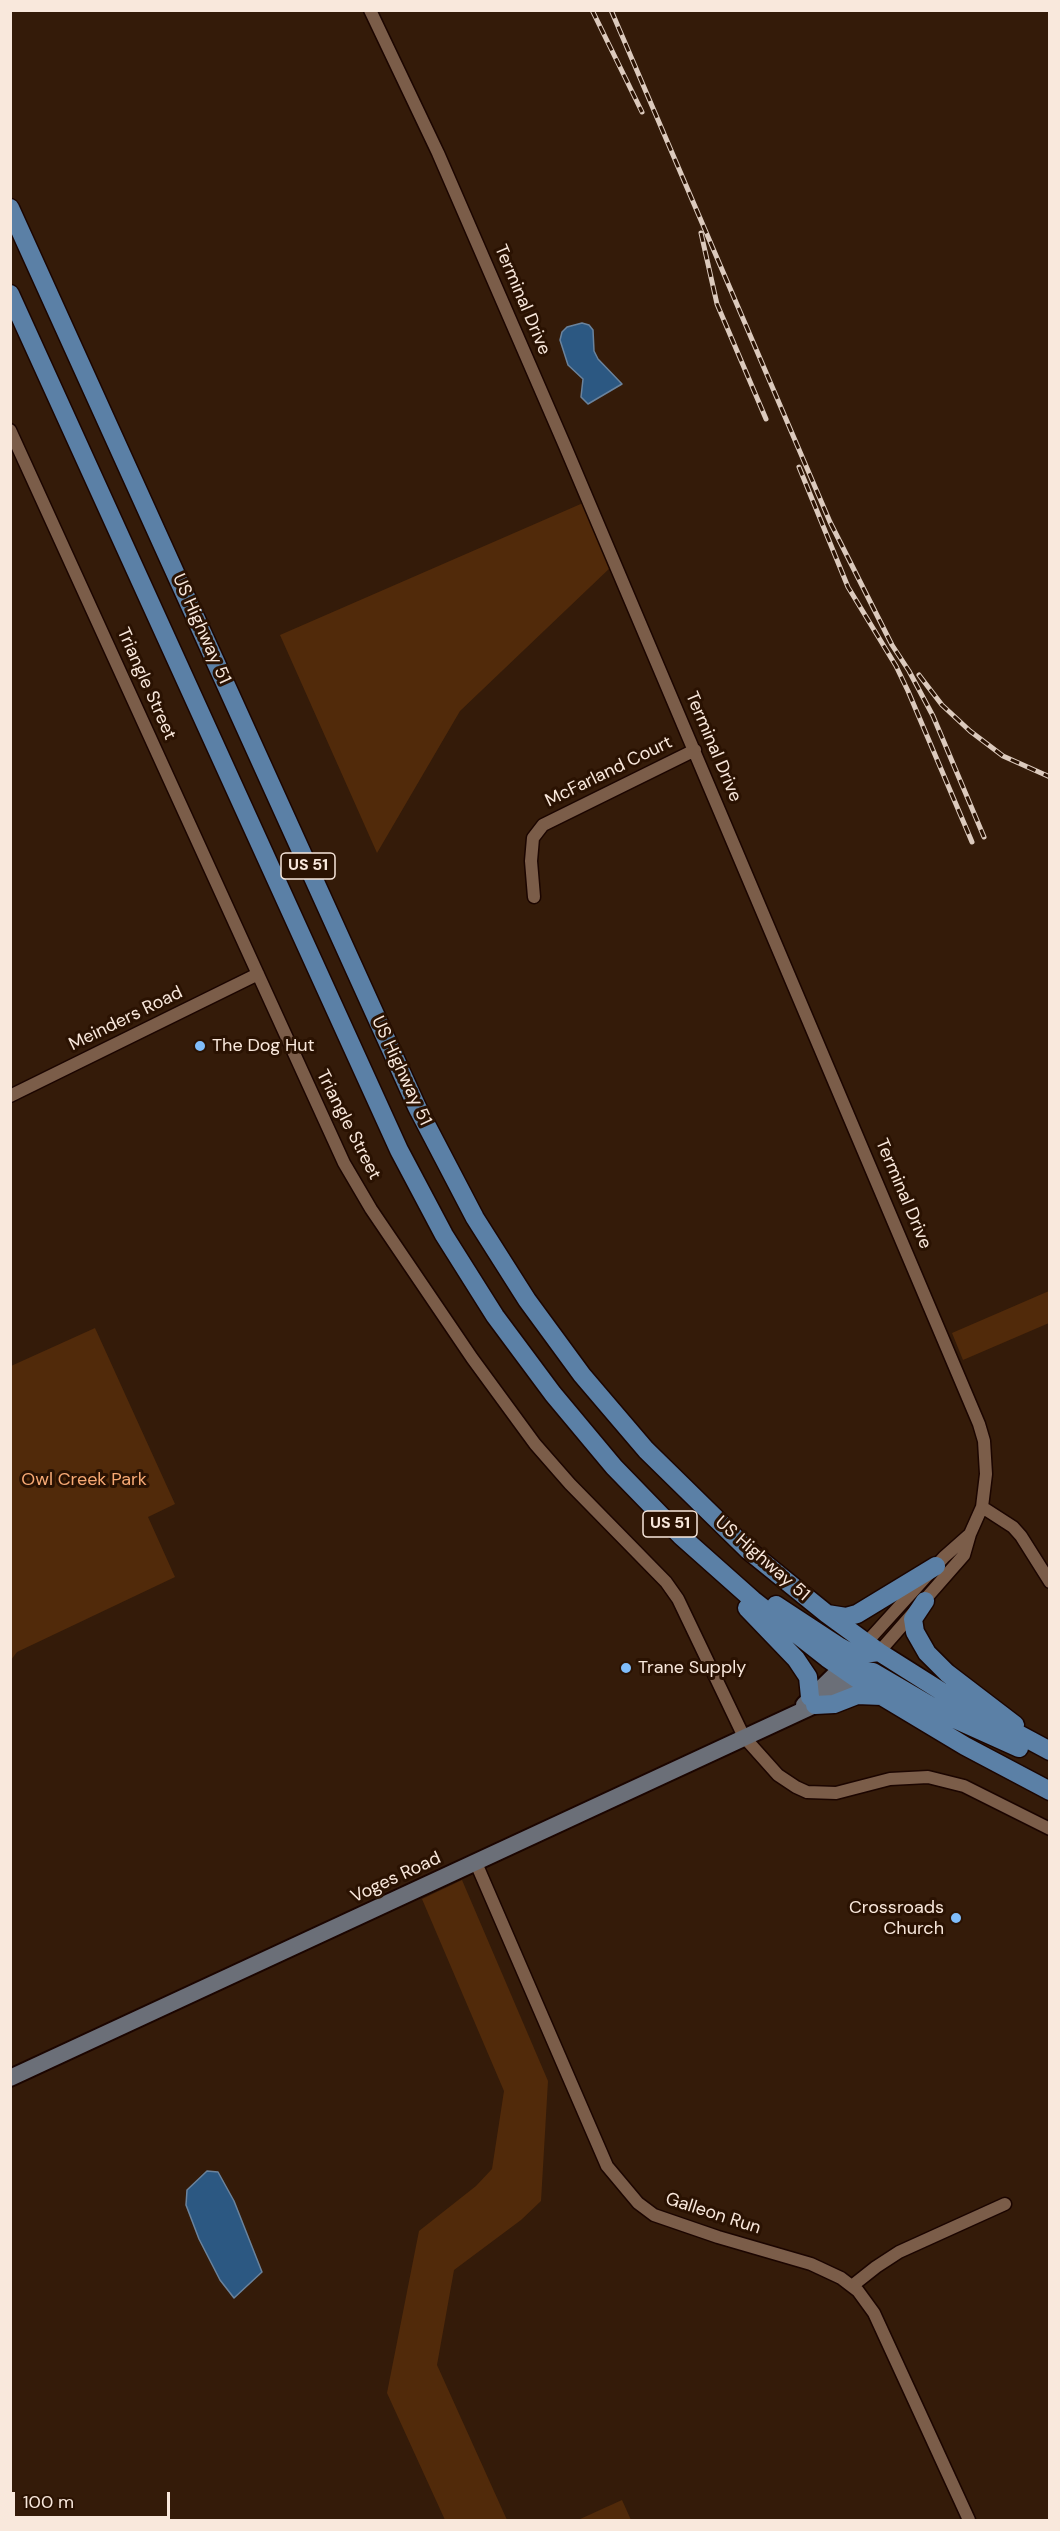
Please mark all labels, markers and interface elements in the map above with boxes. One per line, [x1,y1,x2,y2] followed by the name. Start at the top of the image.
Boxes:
[489,242,555,358] street label: Terminal Drive
[167,571,235,687] street label: US Highway 51
[112,625,180,743] street label: Triangle Street
[680,689,746,805] street label: Terminal Drive
[542,732,676,812] street label: McFarland Court
[281,853,335,879] road number: US 51
[66,982,186,1056] street label: Meinders Road
[366,1013,436,1129] street label: US Highway 51
[212,1035,315,1057] place label: The Dog Hut
[193,1039,207,1053] marker: The Dog Hut
[311,1067,385,1183] street label: Triangle Street
[870,1136,936,1252] street label: Terminal Drive
[21,1469,147,1491] park label: Owl Creek Park
[643,1511,697,1537] road number: US 51
[710,1512,814,1606] street label: US Highway 51
[638,1657,746,1679] place label: Trane Supply
[619,1661,633,1675] marker: Trane Supply
[348,1848,444,1908] street label: Voges Road
[849,1897,944,1940] place label: Crossroads Church
[949,1911,963,1925] marker: Crossroads Church
[663,2188,763,2240] street label: Galleon Run
[15,2480,172,2518] scale bar
[23,2490,74,2514] text: 100 m

